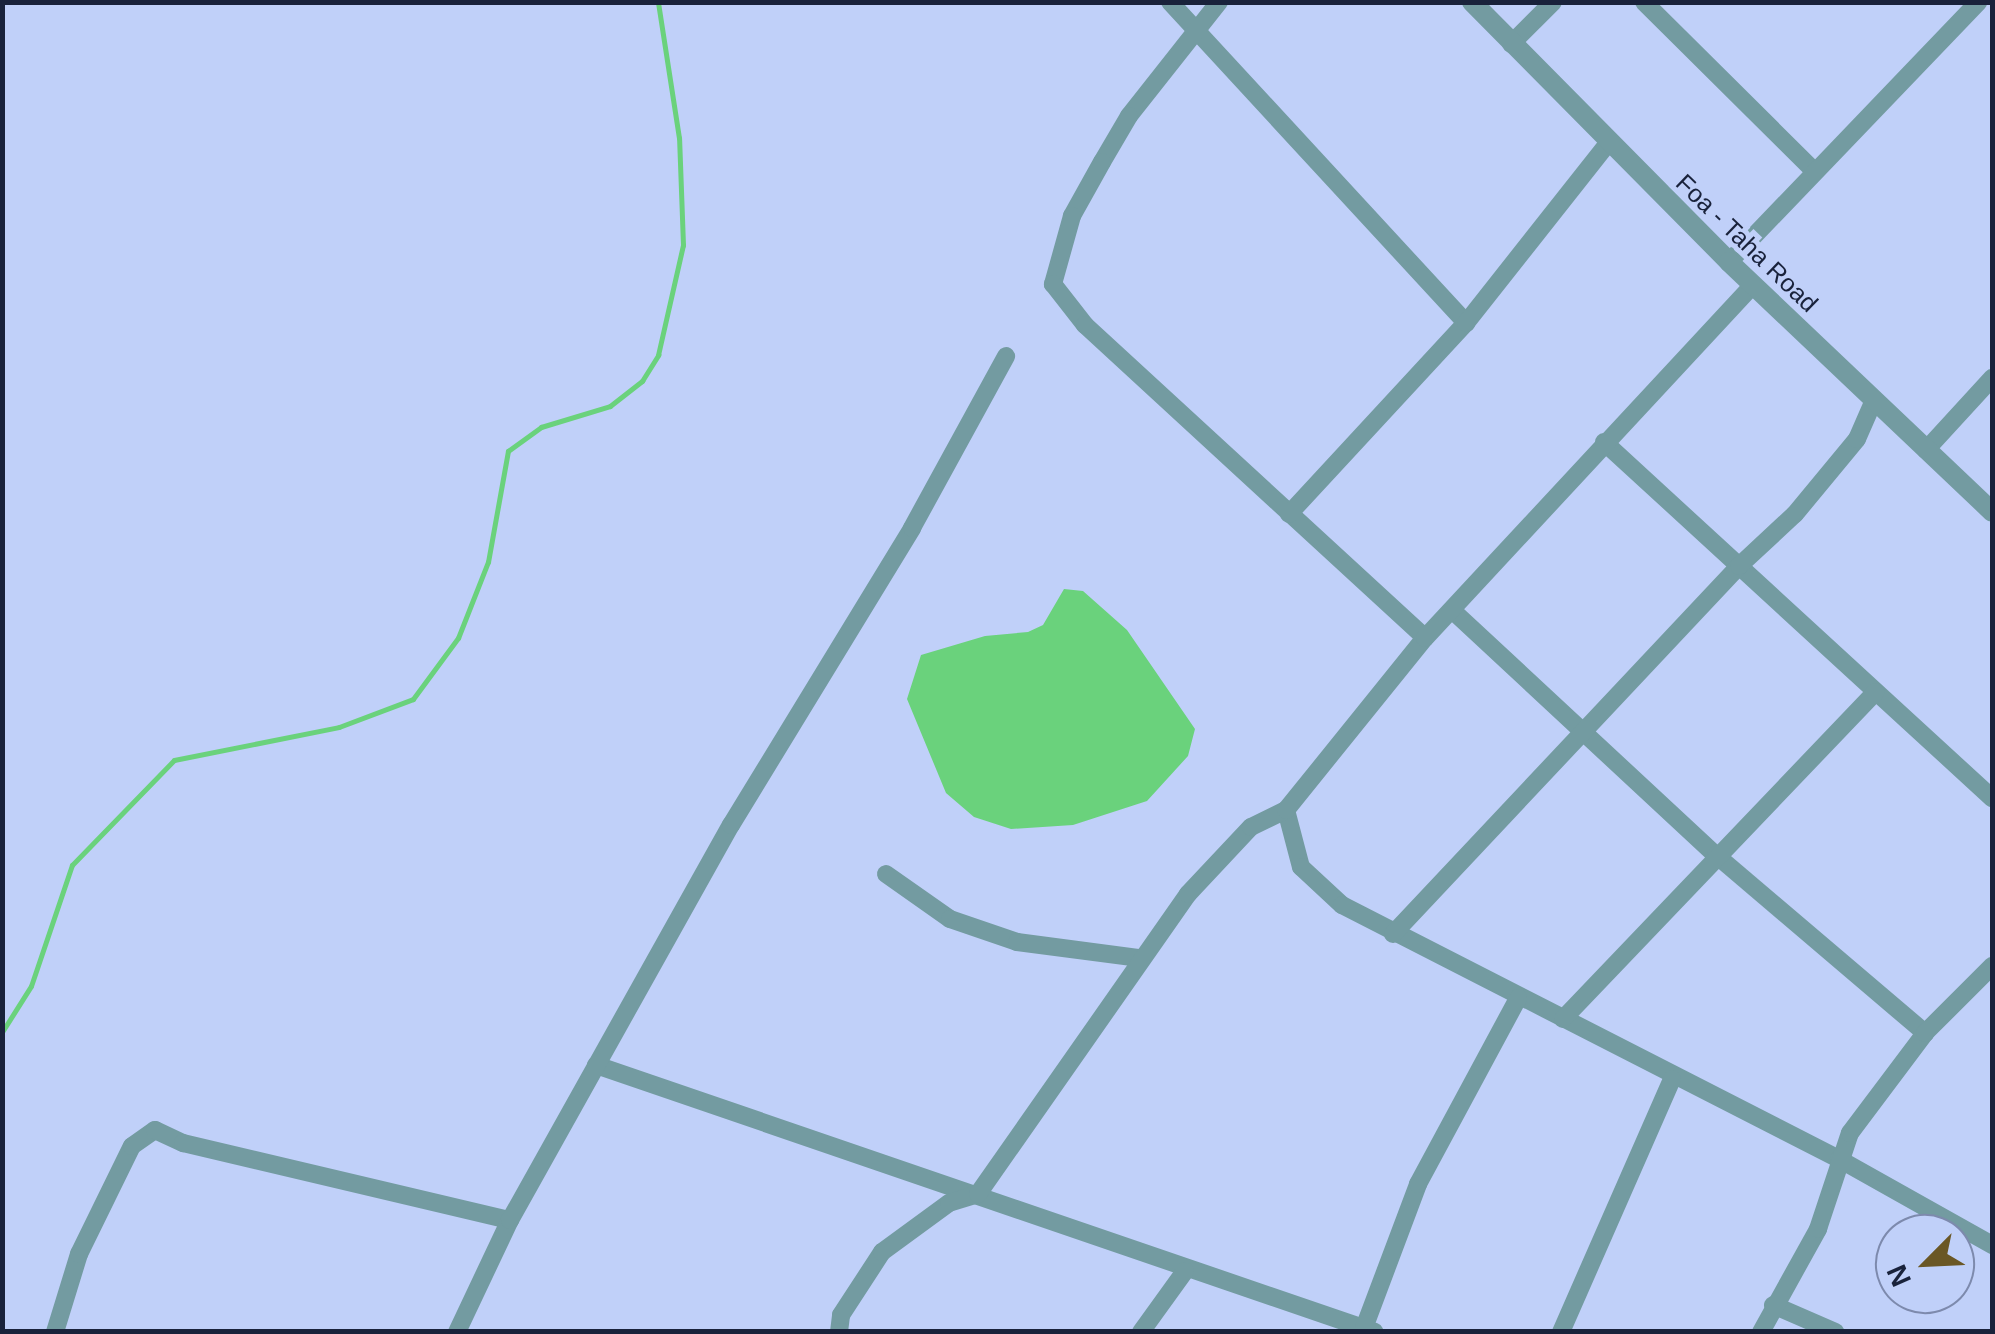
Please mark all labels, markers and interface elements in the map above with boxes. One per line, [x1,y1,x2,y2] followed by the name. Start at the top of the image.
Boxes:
[1670,168,1824,318] street label: Foa - Taha Road
[1875,1214,1975,1314] north arrow
[1881,1260,1917,1291] text: N

